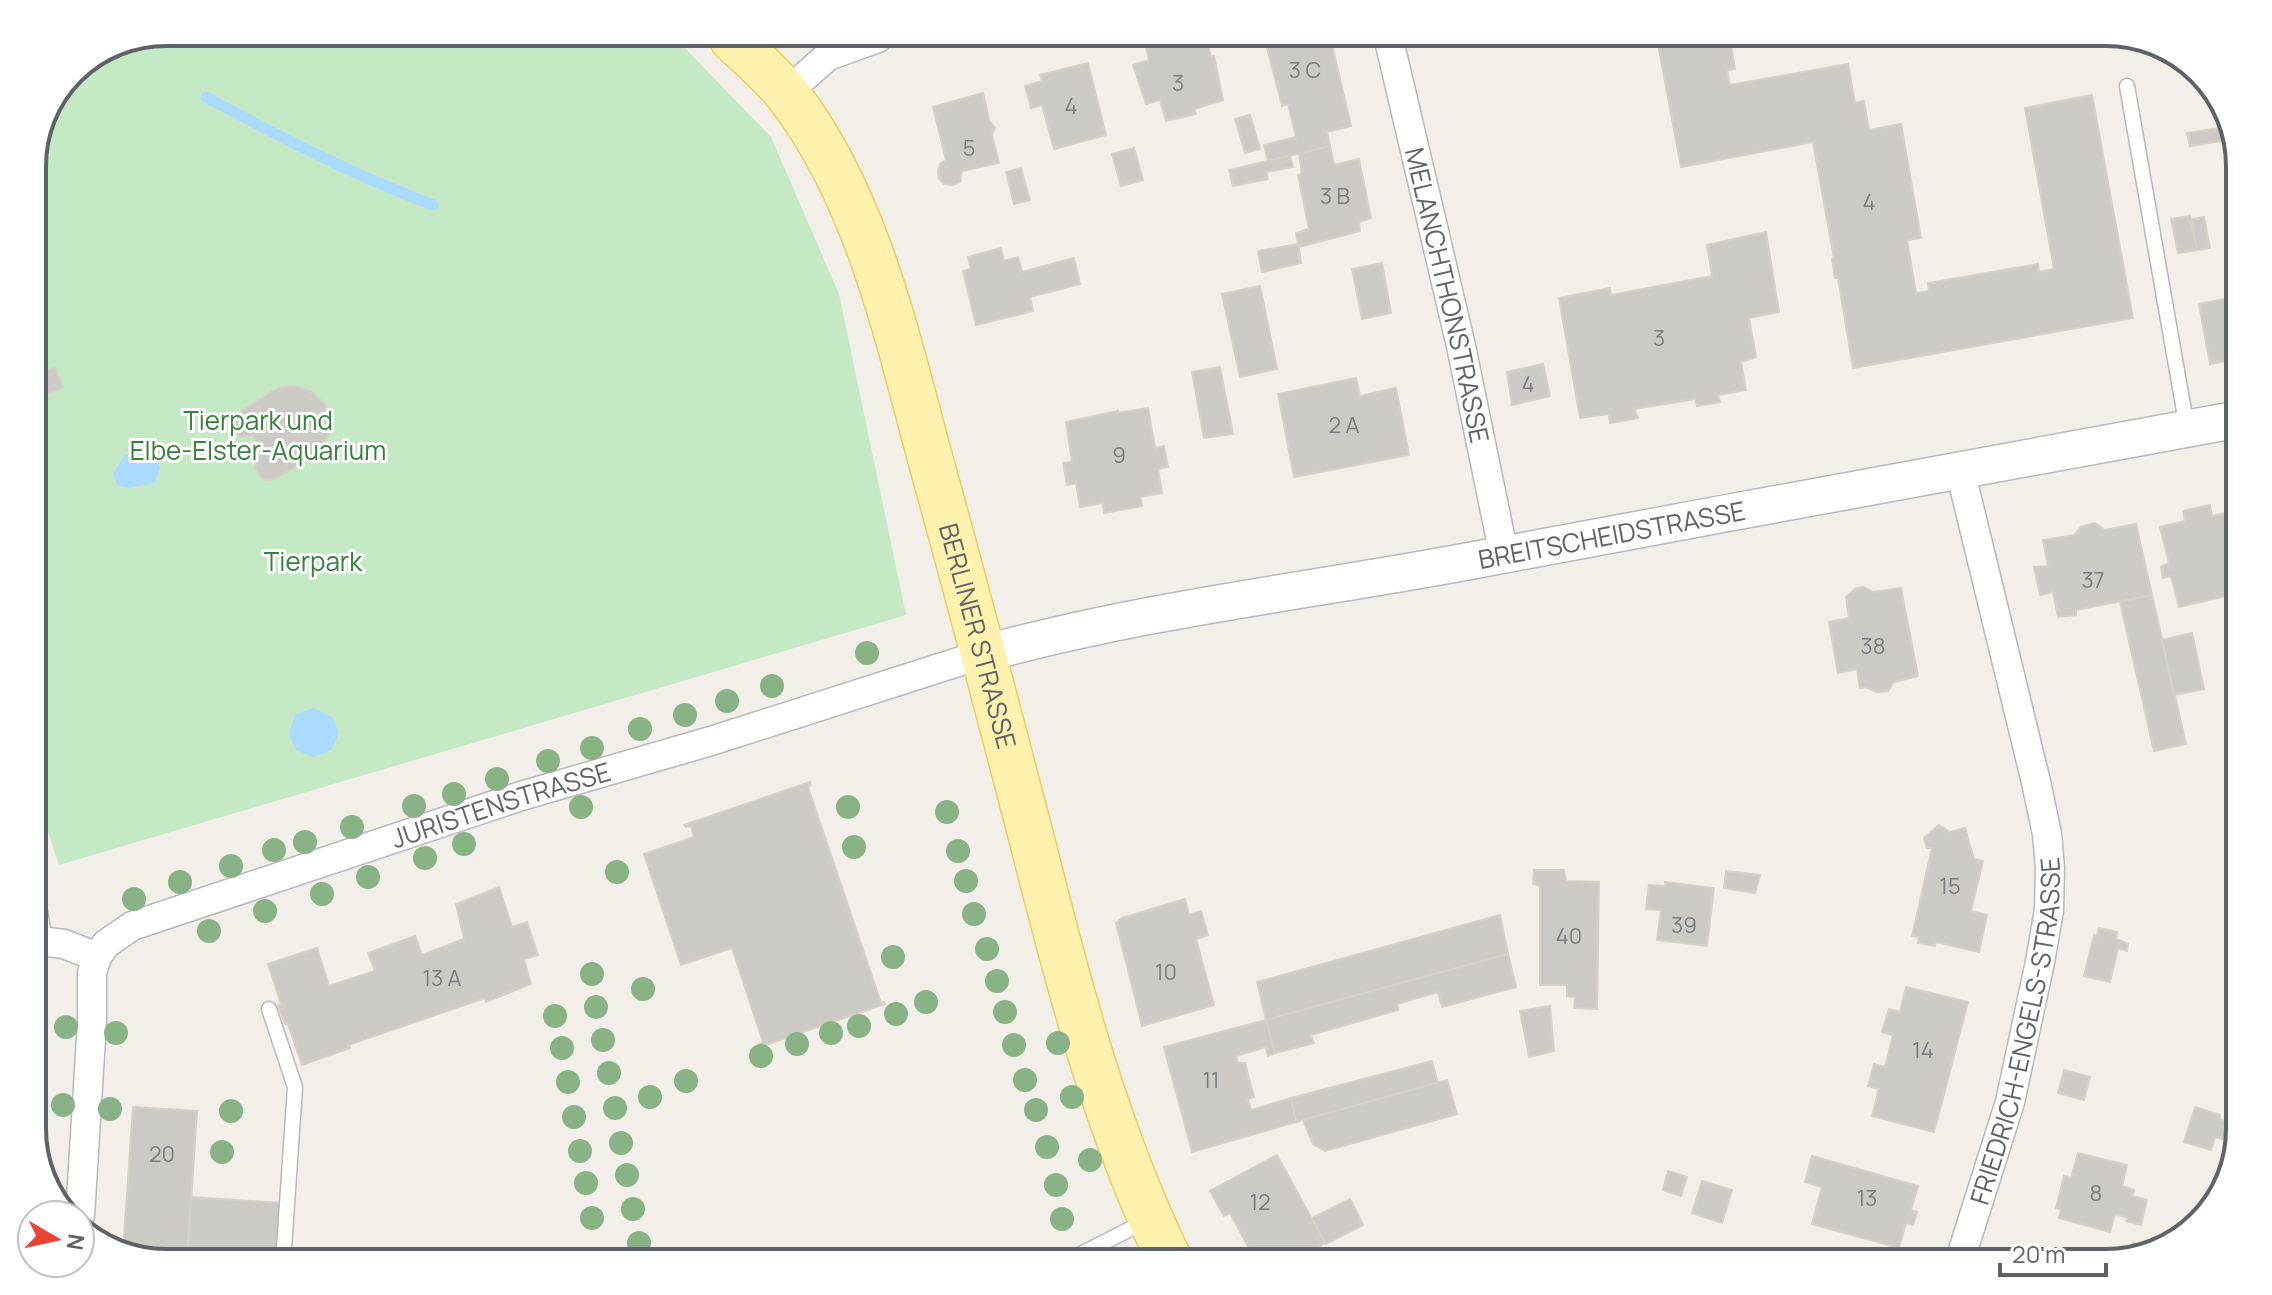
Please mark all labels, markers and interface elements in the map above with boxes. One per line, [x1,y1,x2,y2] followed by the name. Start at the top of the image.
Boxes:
[1289,55,1321,85] house number: 3 C
[1172,68,1184,98] house number: 3
[1065,91,1077,121] house number: 4
[963,133,975,163] house number: 5
[1397,144,1498,446] street label: MELANCHTHONSTRASSE
[1320,181,1350,211] house number: 3 B
[1863,187,1875,217] house number: 4
[1653,323,1665,353] house number: 3
[1522,369,1534,399] house number: 4
[130,402,386,468] park label: Tierpark und Elbe-Elster-Aquarium
[1329,410,1359,440] house number: 2 A
[1112,440,1126,470] house number: 9
[1475,492,1748,577] street label: BREITSCHEIDSTRASSE
[931,519,1025,753] street label: BERLINER STRASSE
[264,543,363,579] park label: Tierpark
[2081,565,2105,595] house number: 37
[1861,631,1885,661] house number: 38
[386,753,615,856] street label: JURISTENSTRASSE
[1961,856,2068,1209] street label: FRIEDRICH-ENGELS-STRASSE
[1939,871,1961,901] house number: 15
[1671,910,1697,940] house number: 39
[1556,921,1582,951] house number: 40
[1155,957,1177,987] house number: 10
[422,963,462,993] house number: 13 A
[1912,1035,1934,1065] house number: 14
[1202,1065,1220,1095] house number: 11
[149,1139,175,1169] house number: 20
[2090,1178,2102,1208] house number: 8
[1857,1183,1877,1213] house number: 13
[1249,1187,1271,1217] house number: 12
[16,1199,96,1279] north arrow
[2000,1227,2106,1277] scale bar
[60,1232,92,1252] text: N
[2012,1237,2065,1270] text: 20 m

